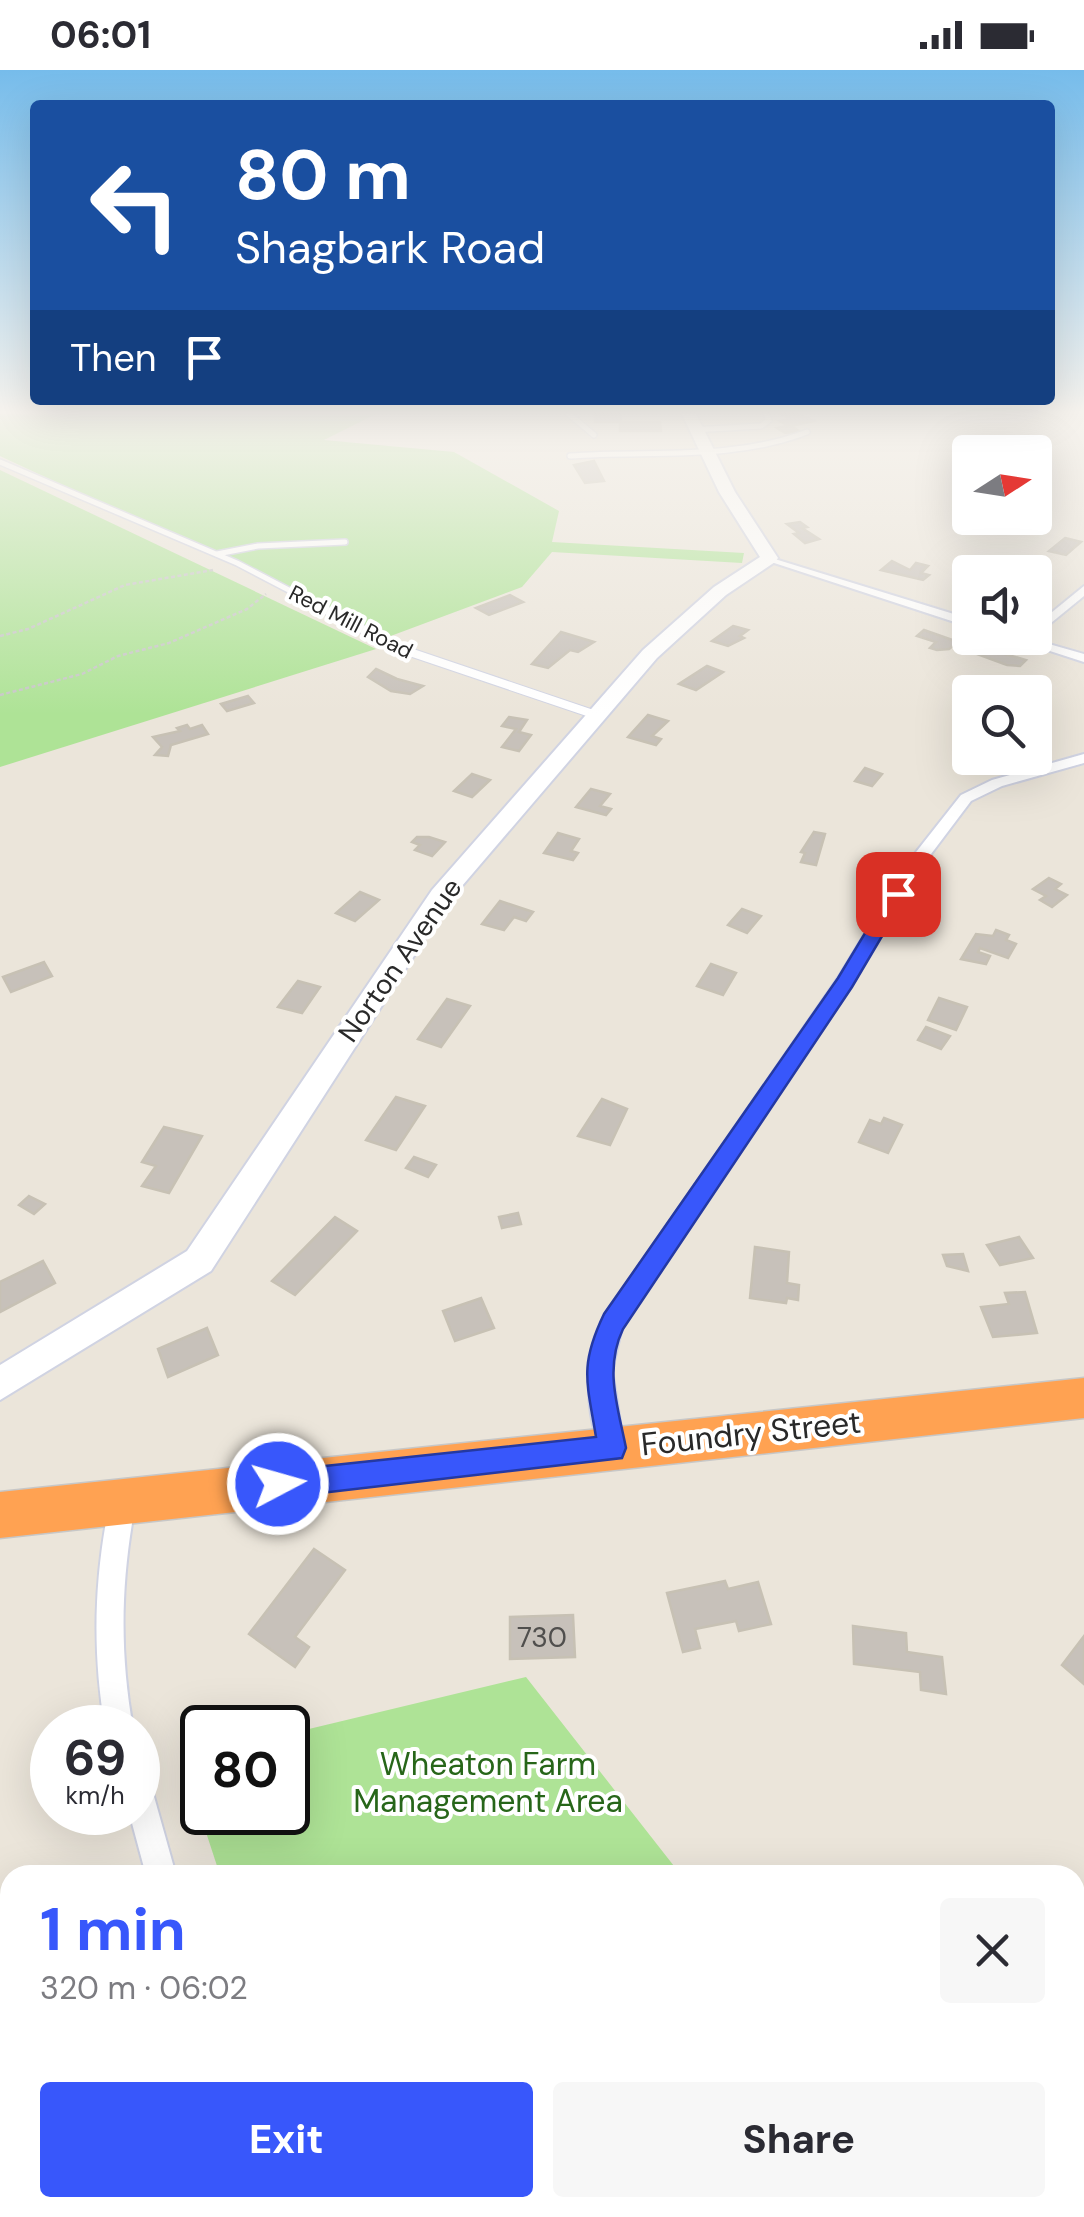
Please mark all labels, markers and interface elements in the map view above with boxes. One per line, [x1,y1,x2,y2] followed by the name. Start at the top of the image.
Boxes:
[50,10,151,60] text: 06:01
[235,130,411,221] text: 80 m
[70,140,200,270] icon: left
[235,218,545,277] text: Shagbark Road
[177,330,232,385] icon: arrive
[70,333,157,383] text: Then
[952,435,1052,535] north arrow
[952,435,1052,775] map controls
[952,555,1052,655] button: sound
[284,578,418,666] street label: Red Mill Road
[952,675,1052,775] button: search
[856,852,941,937] pin
[871,867,926,922] icon: arrive
[330,871,470,1049] street label: Norton Avenue
[639,1401,863,1465] street label: Foundry Street
[226,1432,330,1536] position arrow
[517,1619,567,1656] house number: 730
[180,1705,310,1835] speed limit sign: 80
[64,1725,126,1791] text: 69
[353,1743,623,1822] park label: Wheaton Farm Management Area
[65,1779,125,1812] text: km/h
[40,1890,186,1969] text: 1 min
[940,1898,1045,2003] button: close
[40,1967,248,2009] text: 320 m · 06:02
[40,2082,533,2197] button: Exit
[553,2082,1045,2197] button: Share

